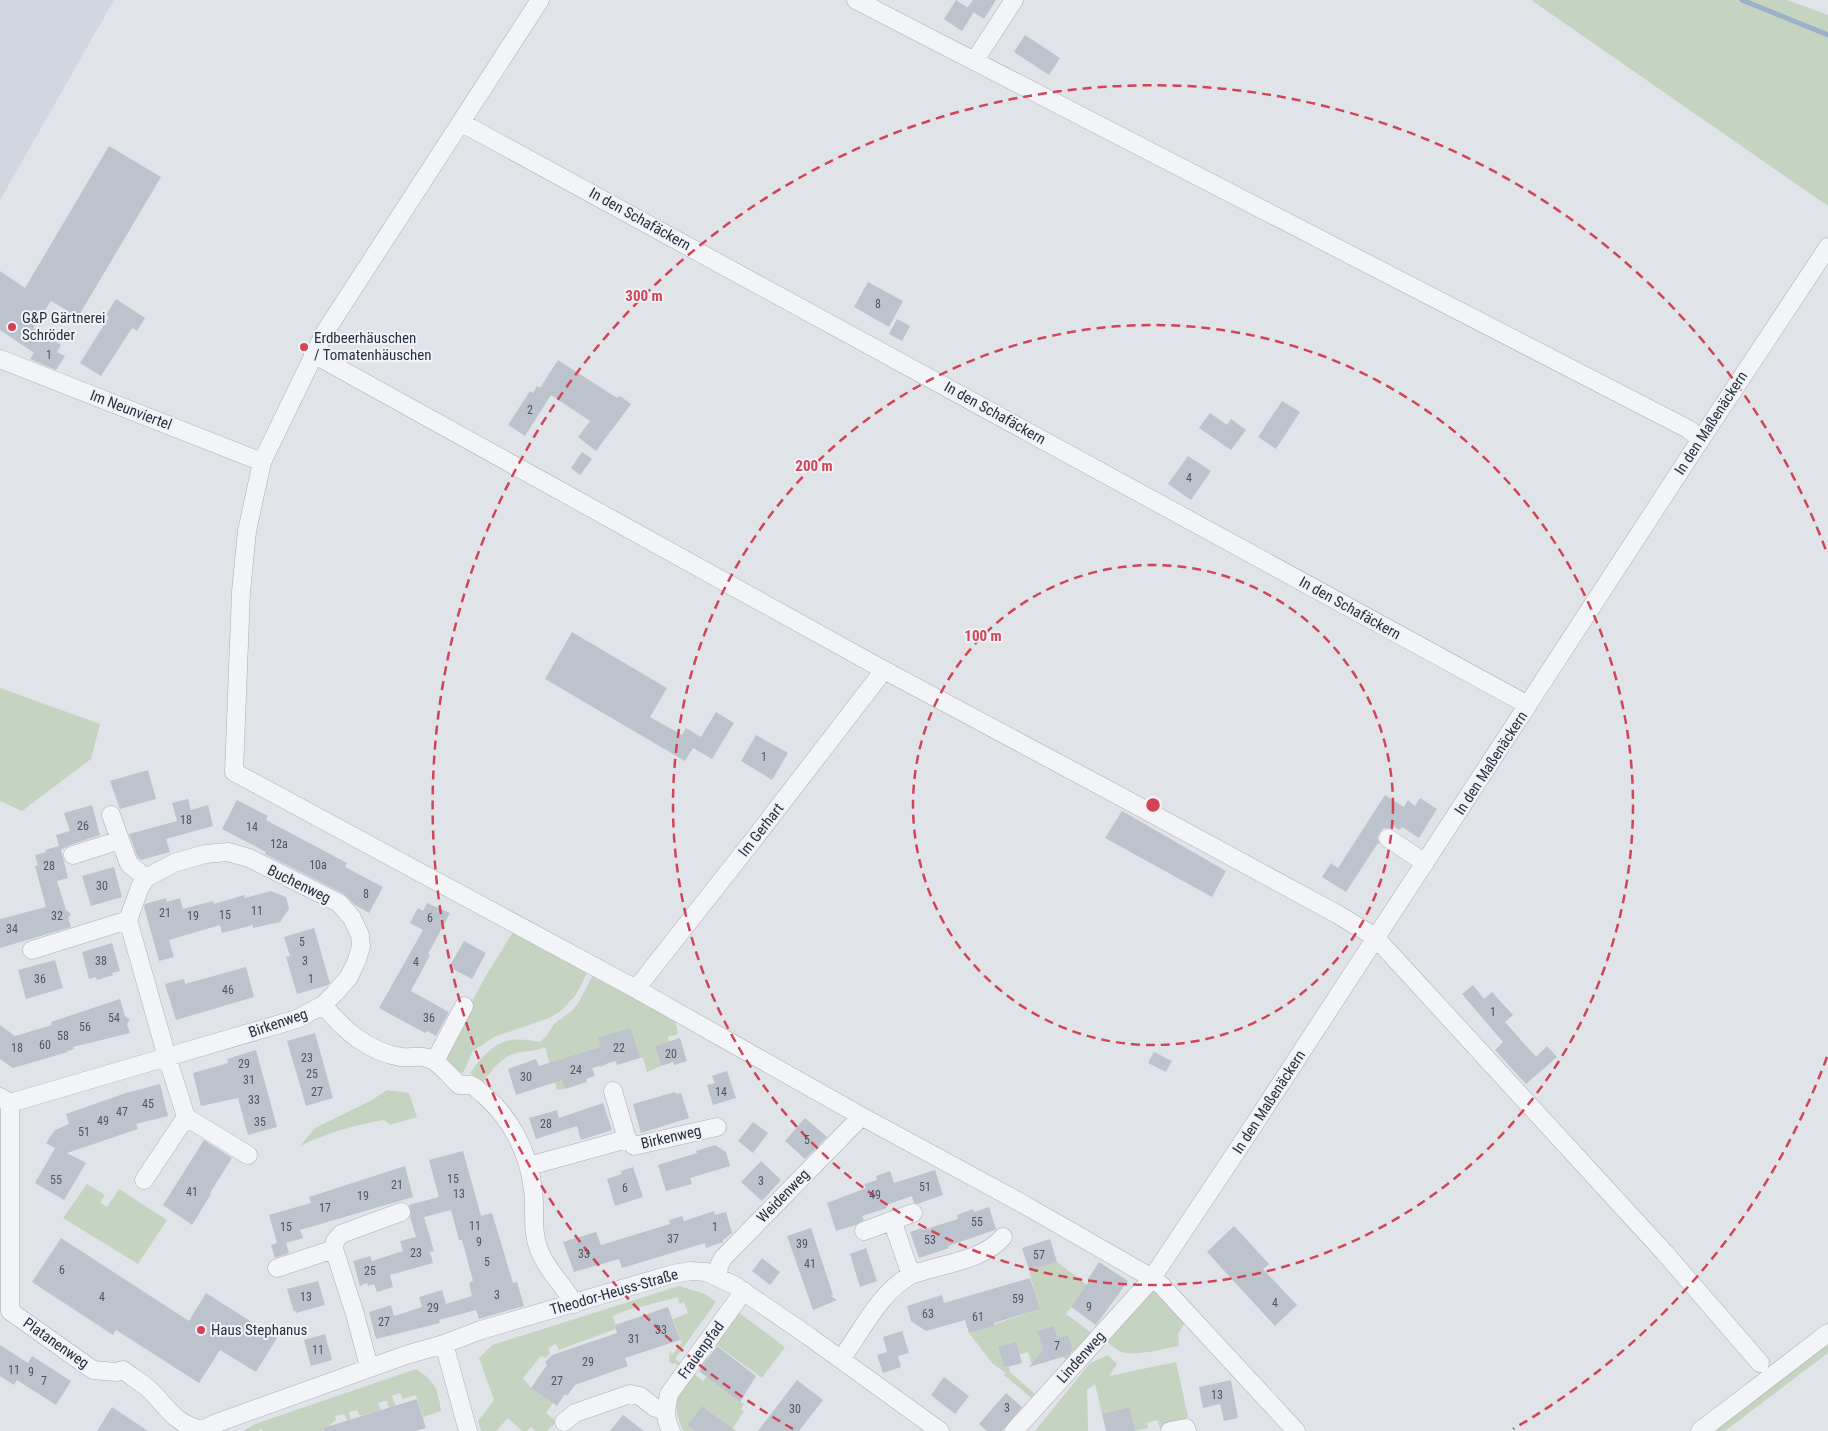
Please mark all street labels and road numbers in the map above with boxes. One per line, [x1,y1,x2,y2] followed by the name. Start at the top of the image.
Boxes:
[586,184,694,254] street label: In den Schafäckern
[1671,368,1751,478] street label: In den Maßenäckern
[941,378,1049,448] street label: In den Schafäckern
[88,386,174,434] street label: Im Neunviertel
[1296,573,1404,643] street label: In den Schafäckern
[1451,708,1531,818] street label: In den Maßenäckern
[735,800,787,860] street label: Im Gerhart
[264,861,334,907] street label: Buchenweg
[246,1005,310,1041] street label: Birkenweg
[1229,1047,1309,1157] street label: In den Maßenäckern
[639,1121,703,1153] street label: Birkenweg
[753,1165,813,1227] street label: Weidenweg
[548,1265,680,1319] street label: Theodor-Heuss-Straße
[20,1314,92,1372] street label: Platanenweg
[674,1318,728,1382] street label: Frauenpfad
[1053,1327,1109,1387] street label: Lindenweg

